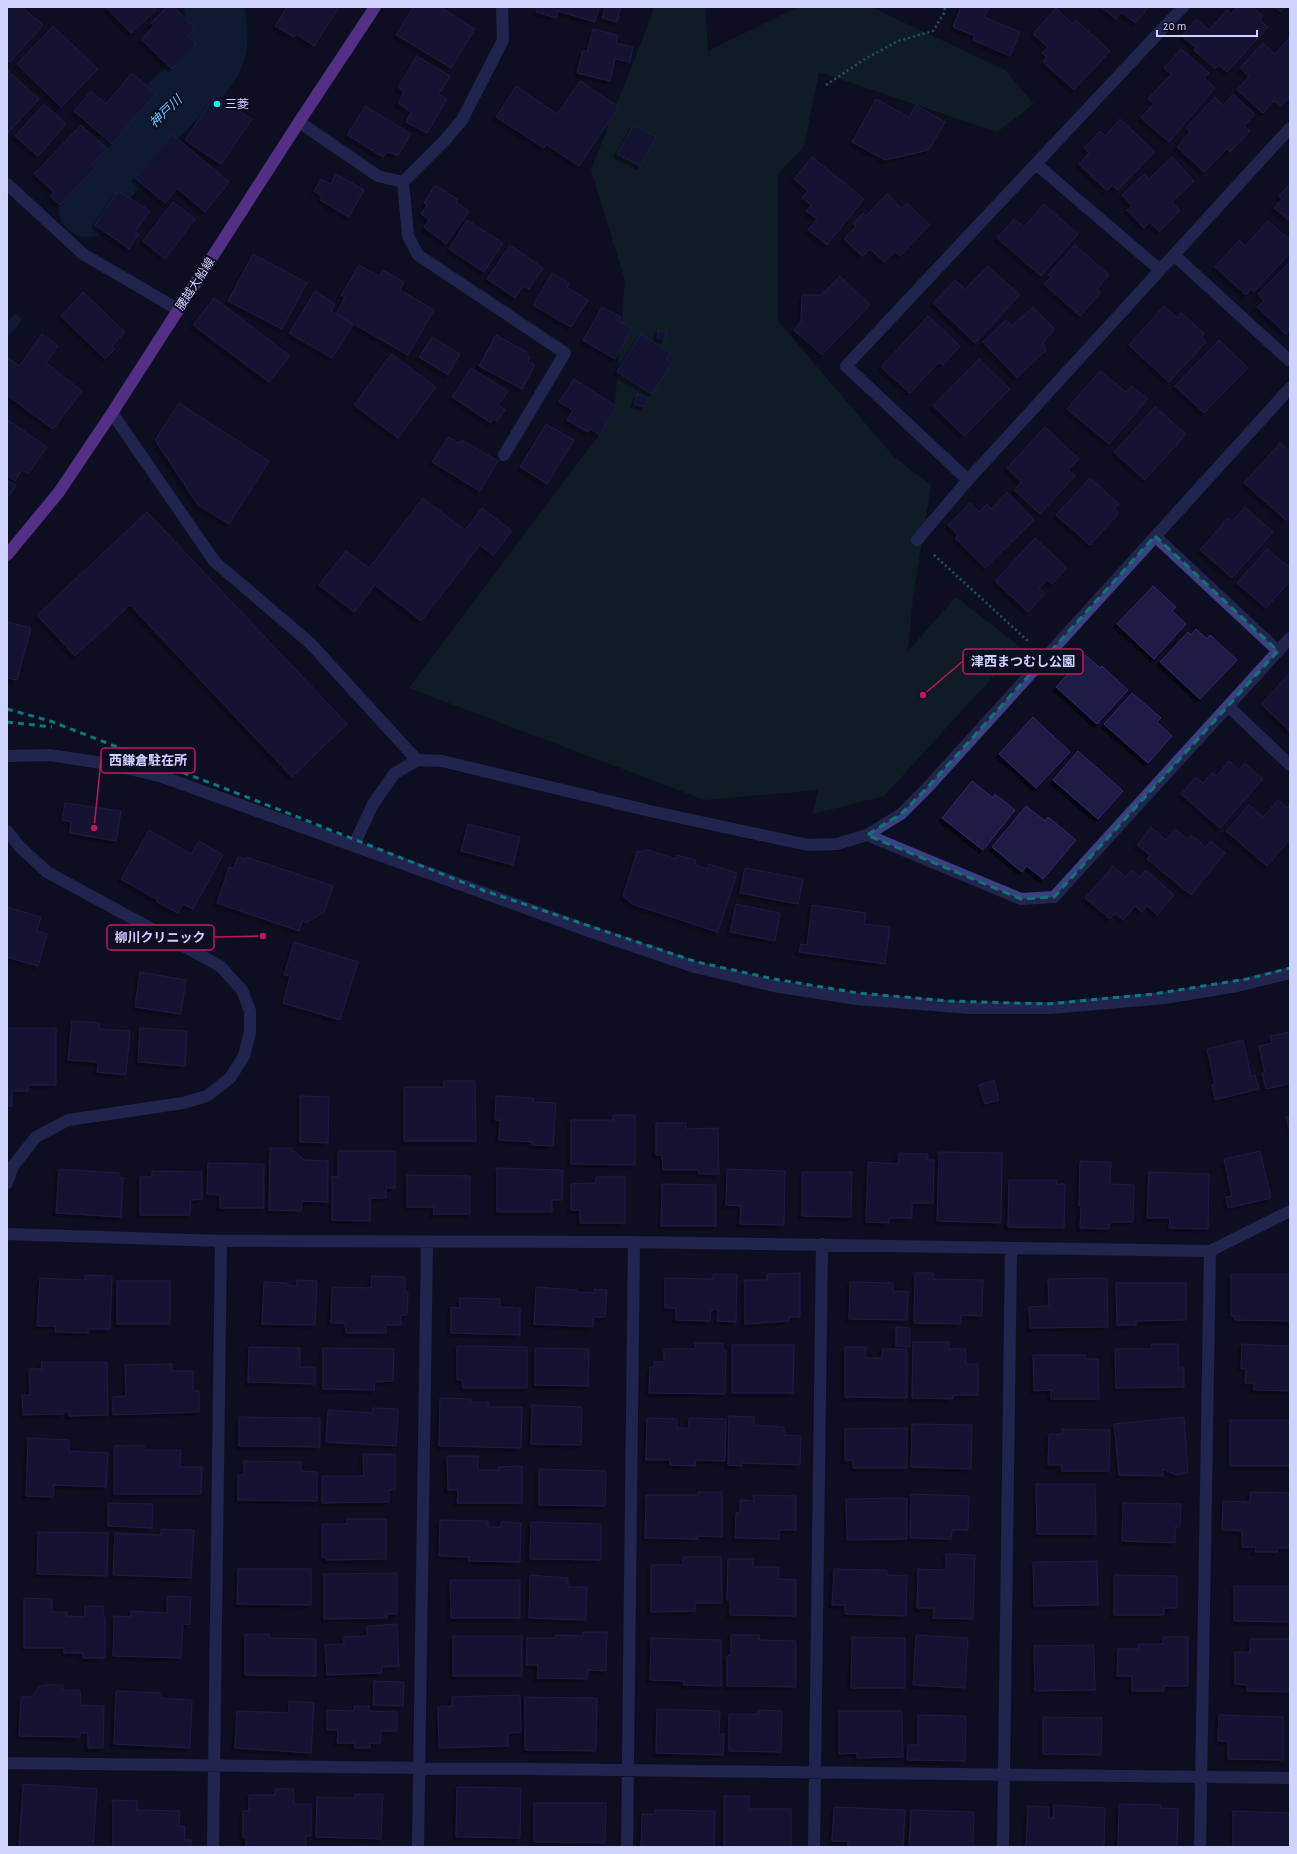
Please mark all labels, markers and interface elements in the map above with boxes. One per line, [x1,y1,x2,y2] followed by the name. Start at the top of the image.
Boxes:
[1157,12,1257,38] scale bar
[1163,20,1186,32] text: 20 m
[147,92,186,130] water label: 神戸川
[225,98,249,110] place label: 三菱
[212,99,222,109] marker: 三菱
[173,255,216,312] street label: 腰越大船線
[963,649,1083,674] callout: 津西まつむし公園
[971,655,1075,669] text: 津西まつむし公園
[101,748,195,773] callout: 西鎌倉駐在所
[109,753,187,768] text: 西鎌倉駐在所
[107,925,214,950] callout: 柳川クリニック
[114,930,206,945] text: 柳川クリニック

